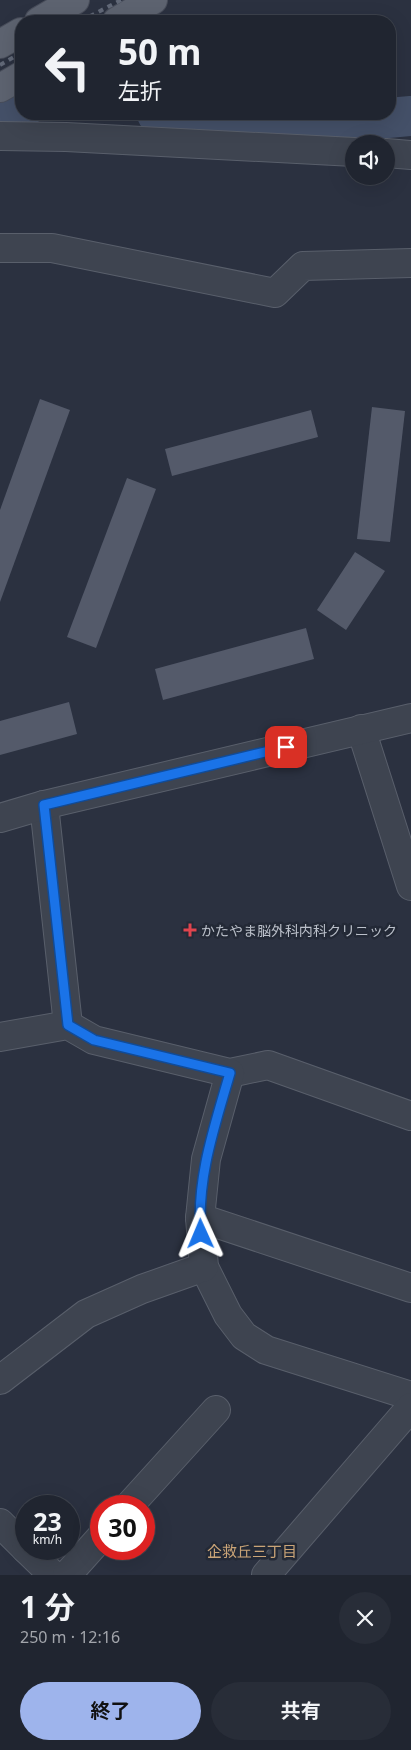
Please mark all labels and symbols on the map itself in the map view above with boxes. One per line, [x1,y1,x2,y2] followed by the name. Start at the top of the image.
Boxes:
[265,726,307,768] pin
[201,921,397,940] place label: かたやま脳外科内科クリニック
[183,923,197,937] marker: かたやま脳外科内科クリニック
[174,1207,226,1259] position arrow
[90,1495,155,1560] speed limit sign: 30
[207,1541,297,1561] district label: 企救丘三丁目

